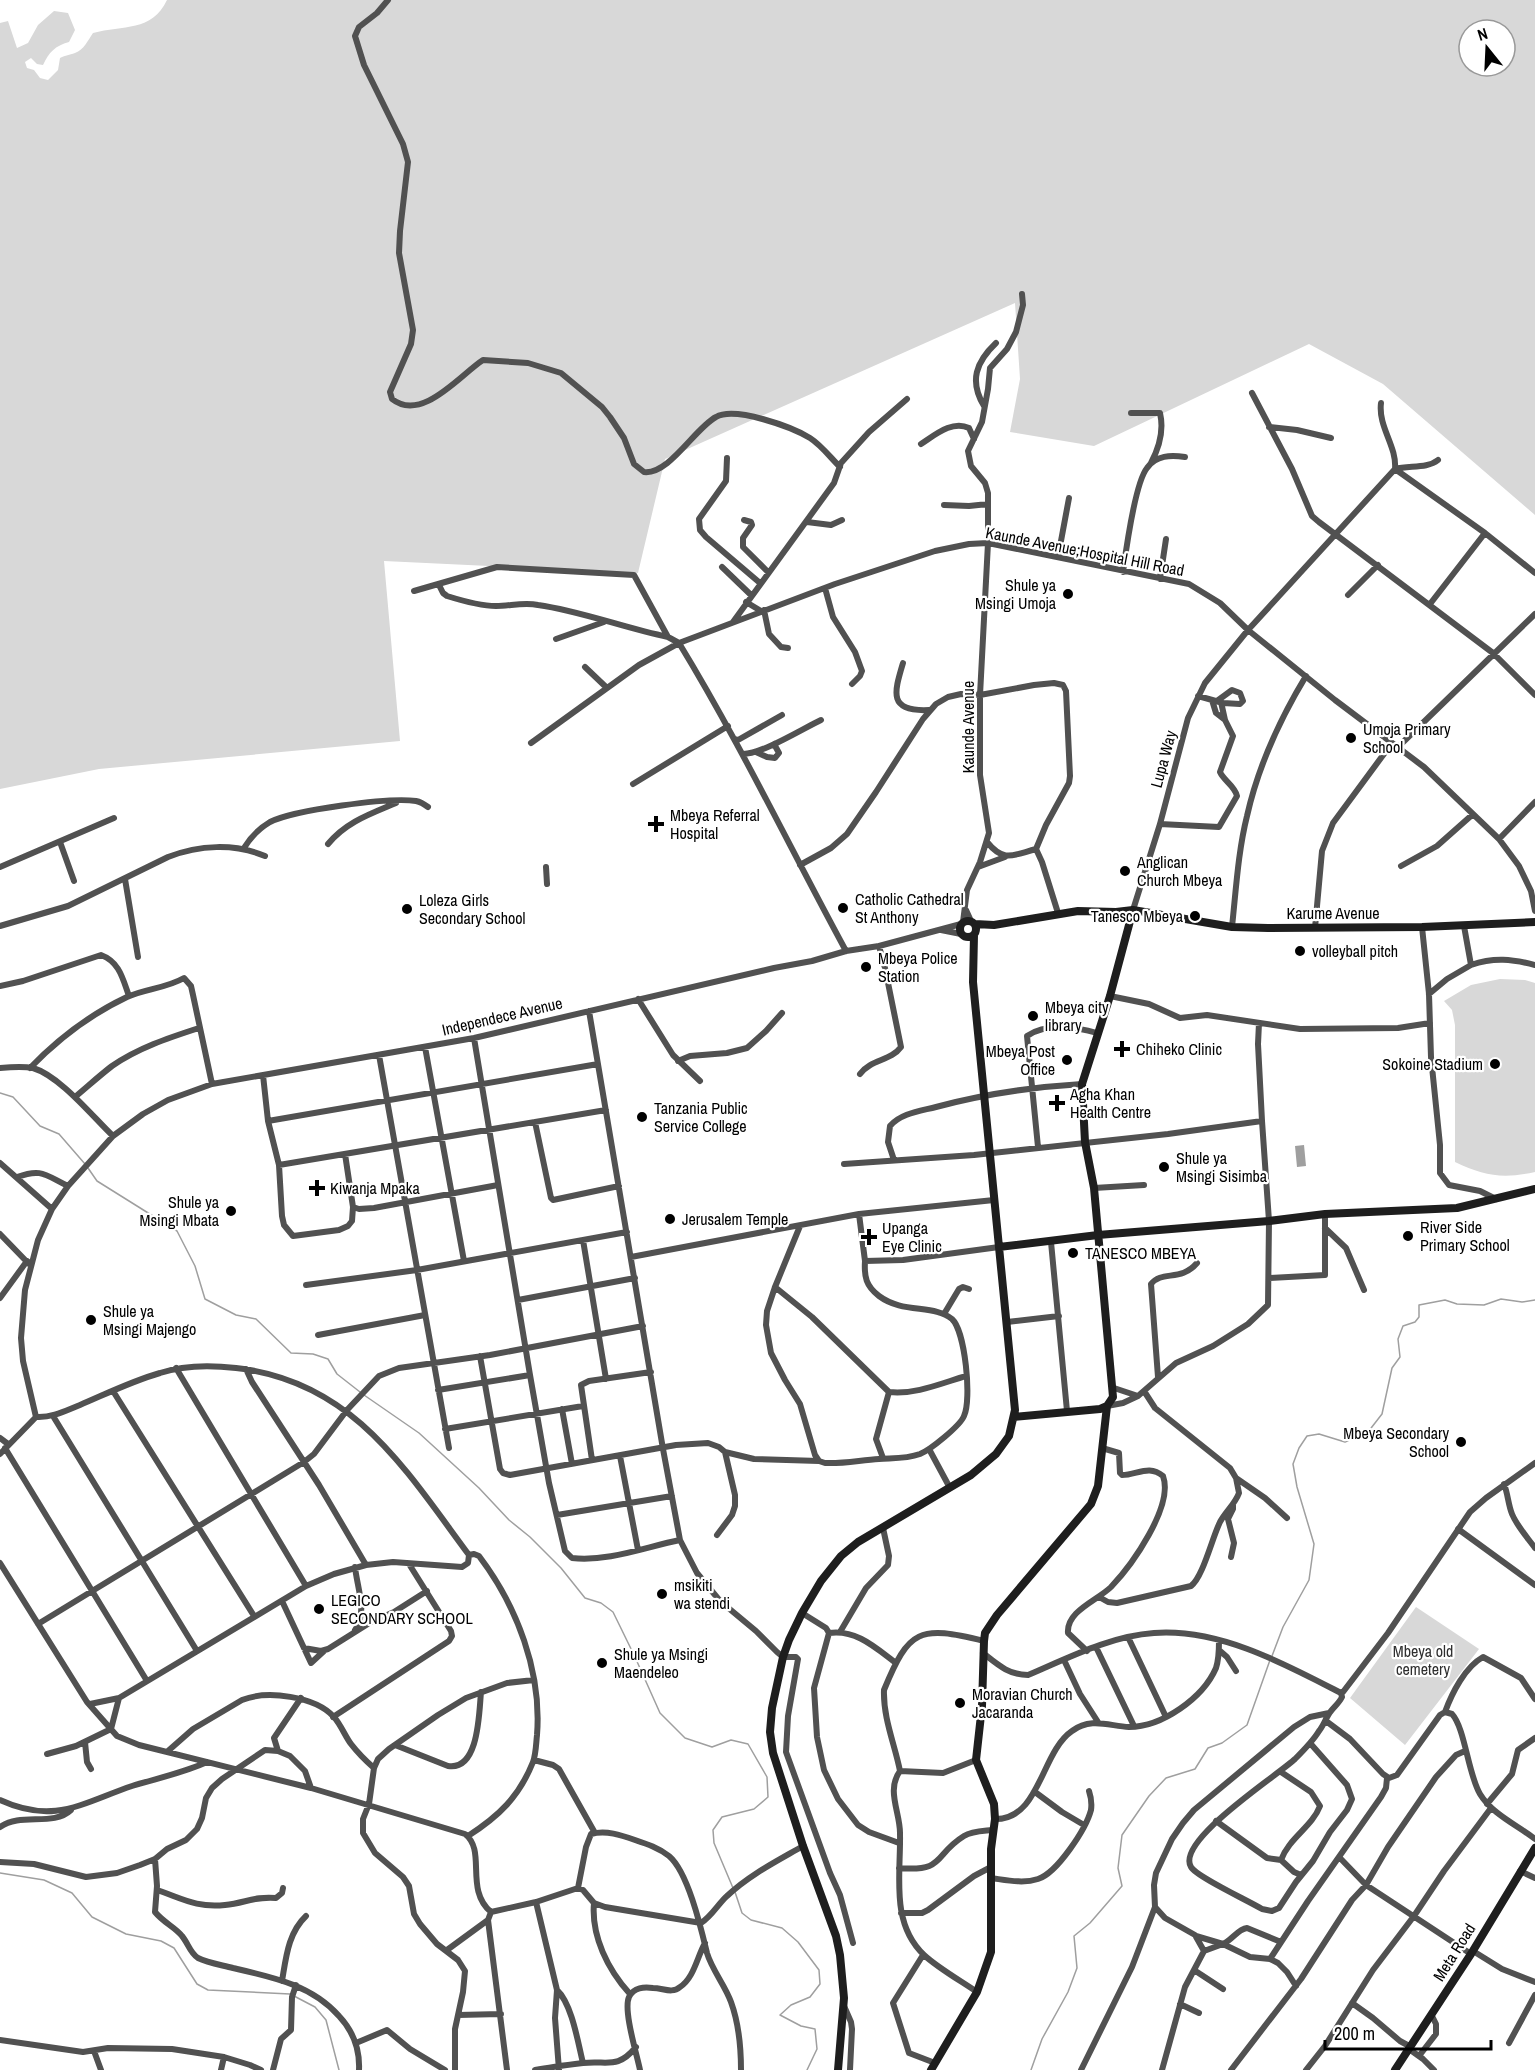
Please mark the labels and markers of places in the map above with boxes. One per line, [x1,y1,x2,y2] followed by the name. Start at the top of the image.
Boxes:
[975,574,1057,614] place label: Shule ya Msingi Umoja
[1061,587,1075,601] marker: Shule ya Msingi Umoja
[1363,718,1451,758] place label: Umoja Primary School
[1344,731,1358,745] marker: Umoja Primary School
[670,804,760,844] place label: Mbeya Referral Hospital
[647,815,665,833] marker: Mbeya Referral Hospital
[1136,851,1223,891] place label: Anglican Church Mbeya
[1118,864,1132,878] marker: Anglican Church Mbeya
[855,888,964,928] place label: Catholic Cathedral St Anthony
[419,889,526,929] place label: Loleza Girls Secondary School
[836,901,850,915] marker: Catholic Cathedral St Anthony
[400,902,414,916] marker: Loleza Girls Secondary School
[1091,905,1184,927] place label: Tanesco Mbeya
[1188,909,1202,923] marker: Tanesco Mbeya
[1312,940,1398,962] place label: volleyball pitch
[1293,944,1307,958] marker: volleyball pitch
[878,947,958,987] place label: Mbeya Police Station
[859,960,873,974] marker: Mbeya Police Station
[1045,996,1109,1036] place label: Mbeya city library
[1026,1009,1040,1023] marker: Mbeya city library
[1136,1038,1222,1060] place label: Chiheko Clinic
[986,1040,1055,1080] place label: Mbeya Post Office
[1113,1040,1131,1058] marker: Chiheko Clinic
[1060,1053,1074,1067] marker: Mbeya Post Office
[1382,1053,1483,1075] place label: Sokoine Stadium
[1488,1057,1502,1071] marker: Sokoine Stadium
[1069,1083,1151,1123] place label: Agha Khan Health Centre
[1048,1094,1066,1112] marker: Agha Khan Health Centre
[654,1097,748,1137] place label: Tanzania Public Service College
[635,1110,649,1124] marker: Tanzania Public Service College
[1176,1147,1268,1187] place label: Shule ya Msingi Sisimba
[1157,1160,1171,1174] marker: Shule ya Msingi Sisimba
[330,1177,420,1199] place label: Kiwanja Mpaka
[308,1179,326,1197] marker: Kiwanja Mpaka
[140,1191,220,1231] place label: Shule ya Msingi Mbata
[224,1204,238,1218] marker: Shule ya Msingi Mbata
[682,1208,788,1230] place label: Jerusalem Temple
[663,1212,677,1226] marker: Jerusalem Temple
[1420,1216,1510,1256] place label: River Side Primary School
[882,1217,942,1257] place label: Upanga Eye Clinic
[860,1228,878,1246] marker: Upanga Eye Clinic
[1401,1229,1415,1243] marker: River Side Primary School
[1085,1242,1196,1264] place label: TANESCO MBEYA
[1066,1246,1080,1260] marker: TANESCO MBEYA
[103,1300,196,1340] place label: Shule ya Msingi Majengo
[84,1313,98,1327] marker: Shule ya Msingi Majengo
[1343,1422,1449,1462] place label: Mbeya Secondary School
[1454,1435,1468,1449] marker: Mbeya Secondary School
[674,1574,730,1614] place label: msikiti wa stendi
[655,1587,669,1601] marker: msikiti wa stendi
[331,1589,473,1629] place label: LEGICO SECONDARY SCHOOL
[312,1602,326,1616] marker: LEGICO SECONDARY SCHOOL
[614,1643,708,1683] place label: Shule ya Msingi Maendeleo
[595,1656,609,1670] marker: Shule ya Msingi Maendeleo
[972,1683,1073,1723] place label: Moravian Church Jacaranda
[953,1696,967,1710] marker: Moravian Church Jacaranda

